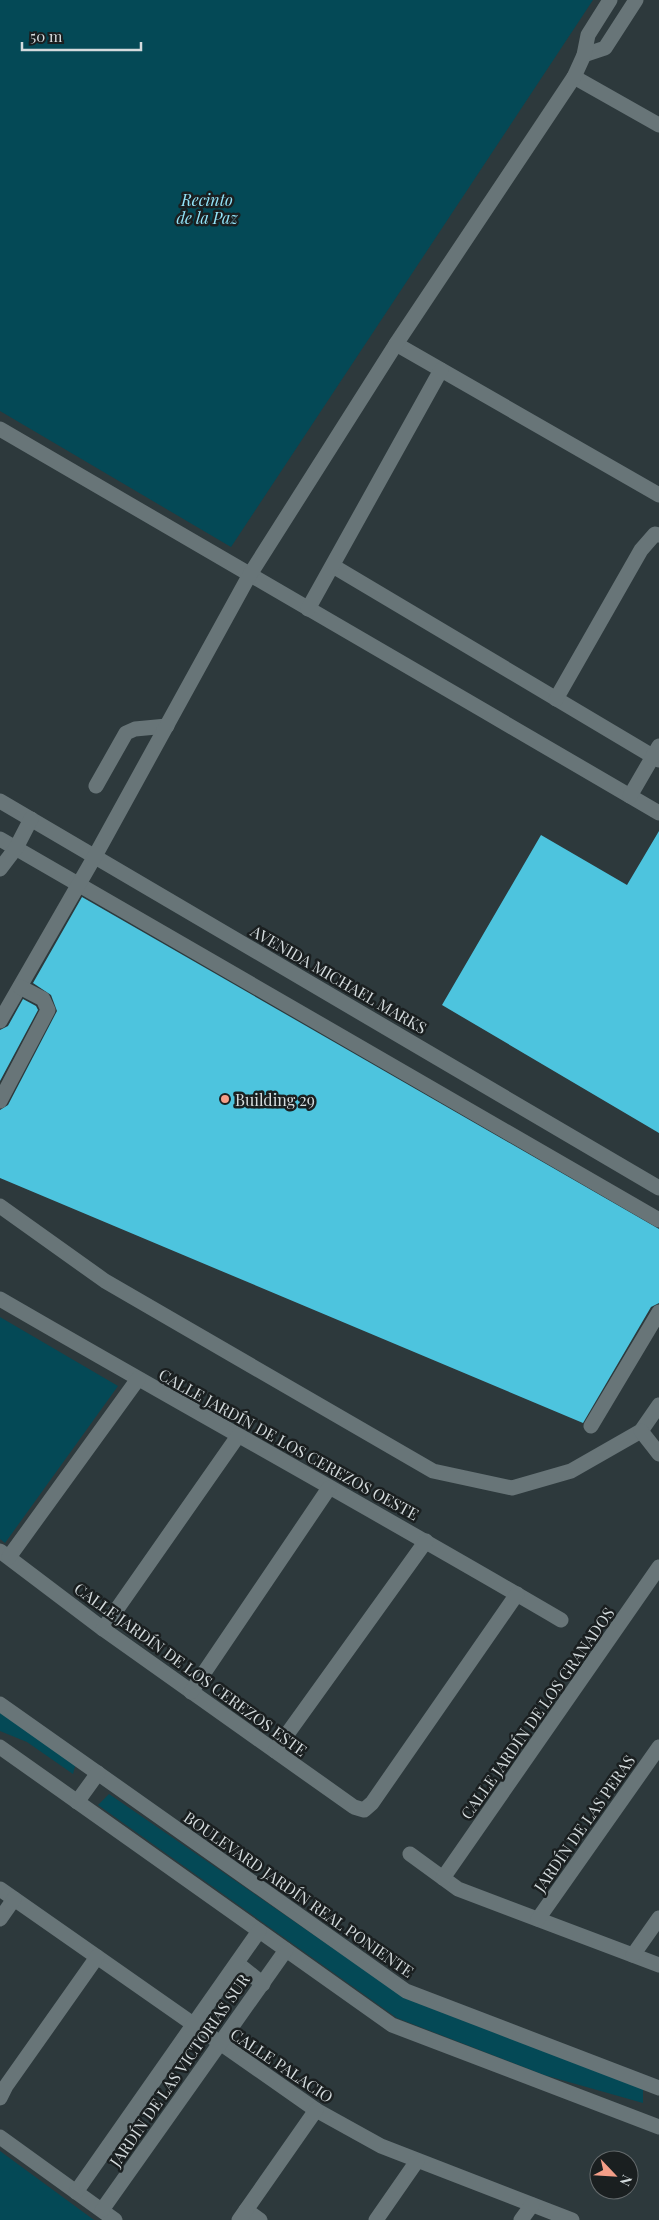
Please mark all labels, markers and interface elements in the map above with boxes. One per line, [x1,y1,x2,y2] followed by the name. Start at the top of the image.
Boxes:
[22,20,141,52] scale bar
[30,26,63,46] text: 50 m
[176,189,238,228] park label: Recinto de la Paz
[246,920,431,1038] street label: AVENIDA MICHAEL MARKS
[235,1089,315,1110] place label: Building 29
[219,1093,231,1105] marker: Building 29
[155,1363,423,1525] street label: CALLE JARDÍN DE LOS CEREZOS OESTE
[71,1577,311,1761] street label: CALLE JARDÍN DE LOS CEREZOS ESTE
[456,1603,618,1823] street label: CALLE JARDÍN DE LOS GRANADOS
[528,1750,639,1897] street label: JARDÍN DE LAS PERAS
[180,1806,418,1982] street label: BOULEVARD JARDÍN REAL PONIENTE
[104,1969,254,2171] street label: JARDÍN DE LAS VICTORIAS SUR
[227,2023,337,2107] street label: CALLE PALACIO
[589,2150,639,2200] north arrow
[615,2172,637,2189] text: N

